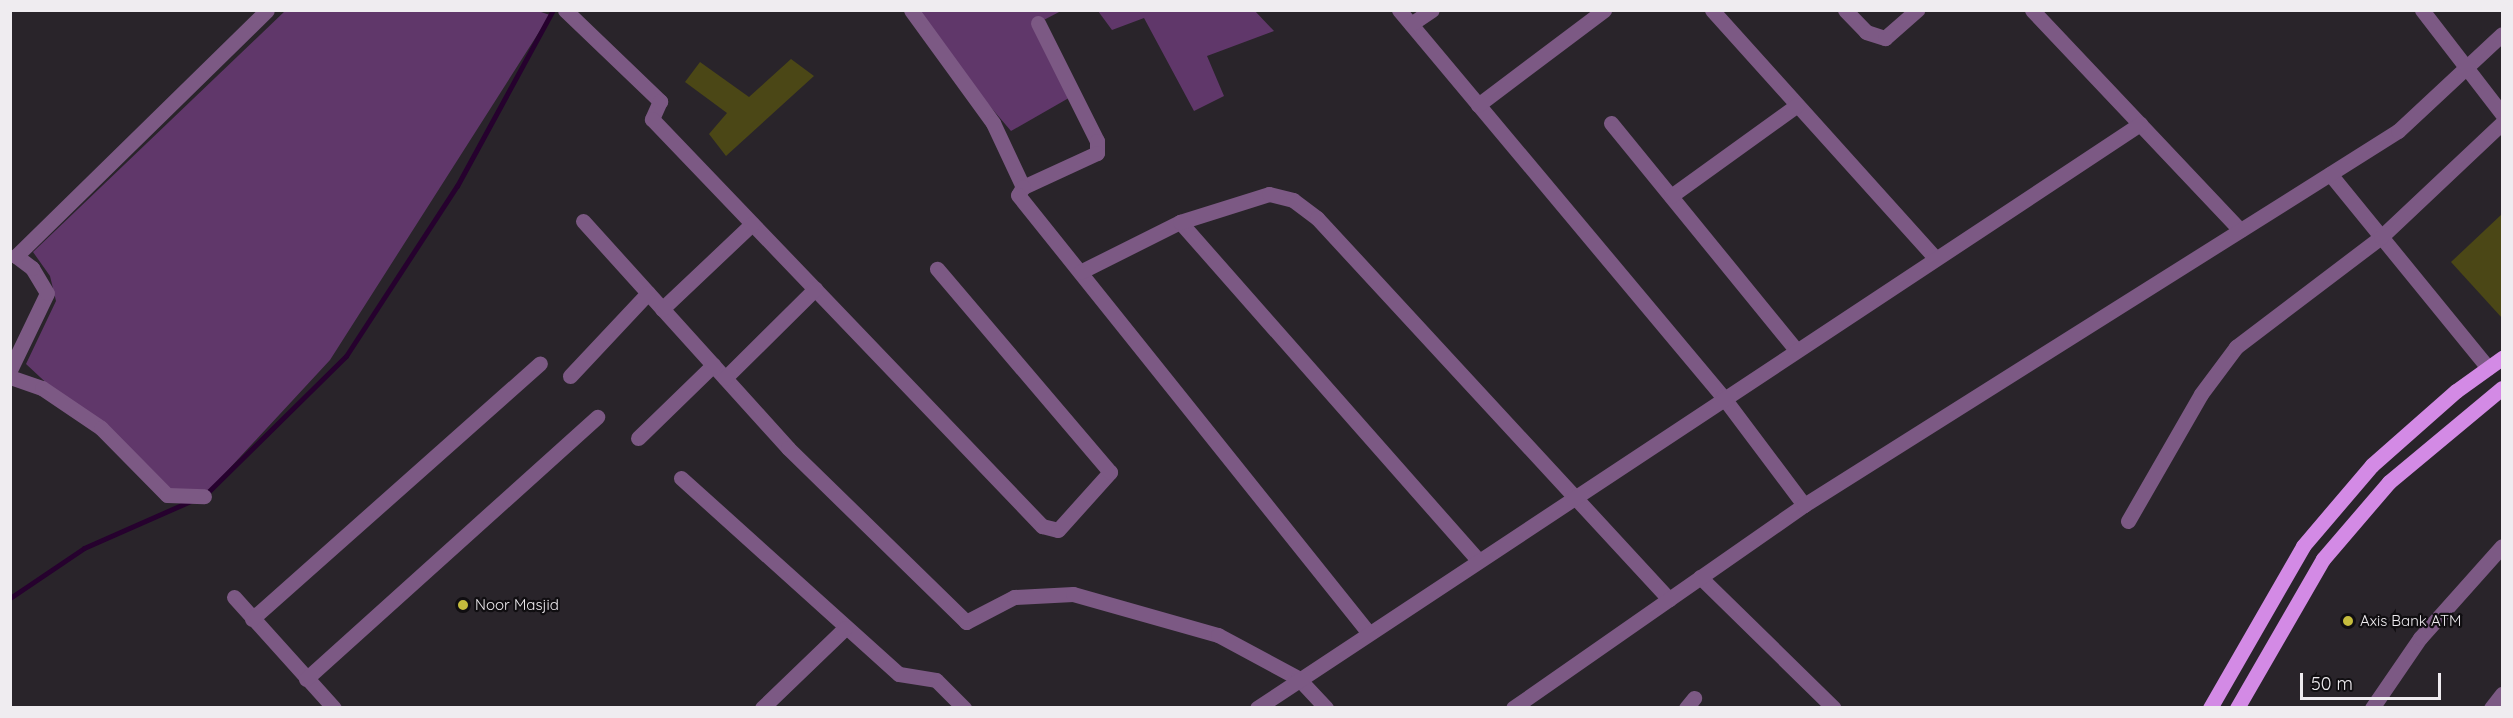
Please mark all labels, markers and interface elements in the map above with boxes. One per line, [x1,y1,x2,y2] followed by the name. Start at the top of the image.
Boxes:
[475,596,559,614] place label: Noor Masjid
[456,598,470,612] marker: Noor Masjid
[2360,612,2461,630] place label: Axis Bank ATM
[2341,614,2355,628] marker: Axis Bank ATM
[2303,661,2444,699] scale bar
[2311,672,2353,695] text: 50 m

